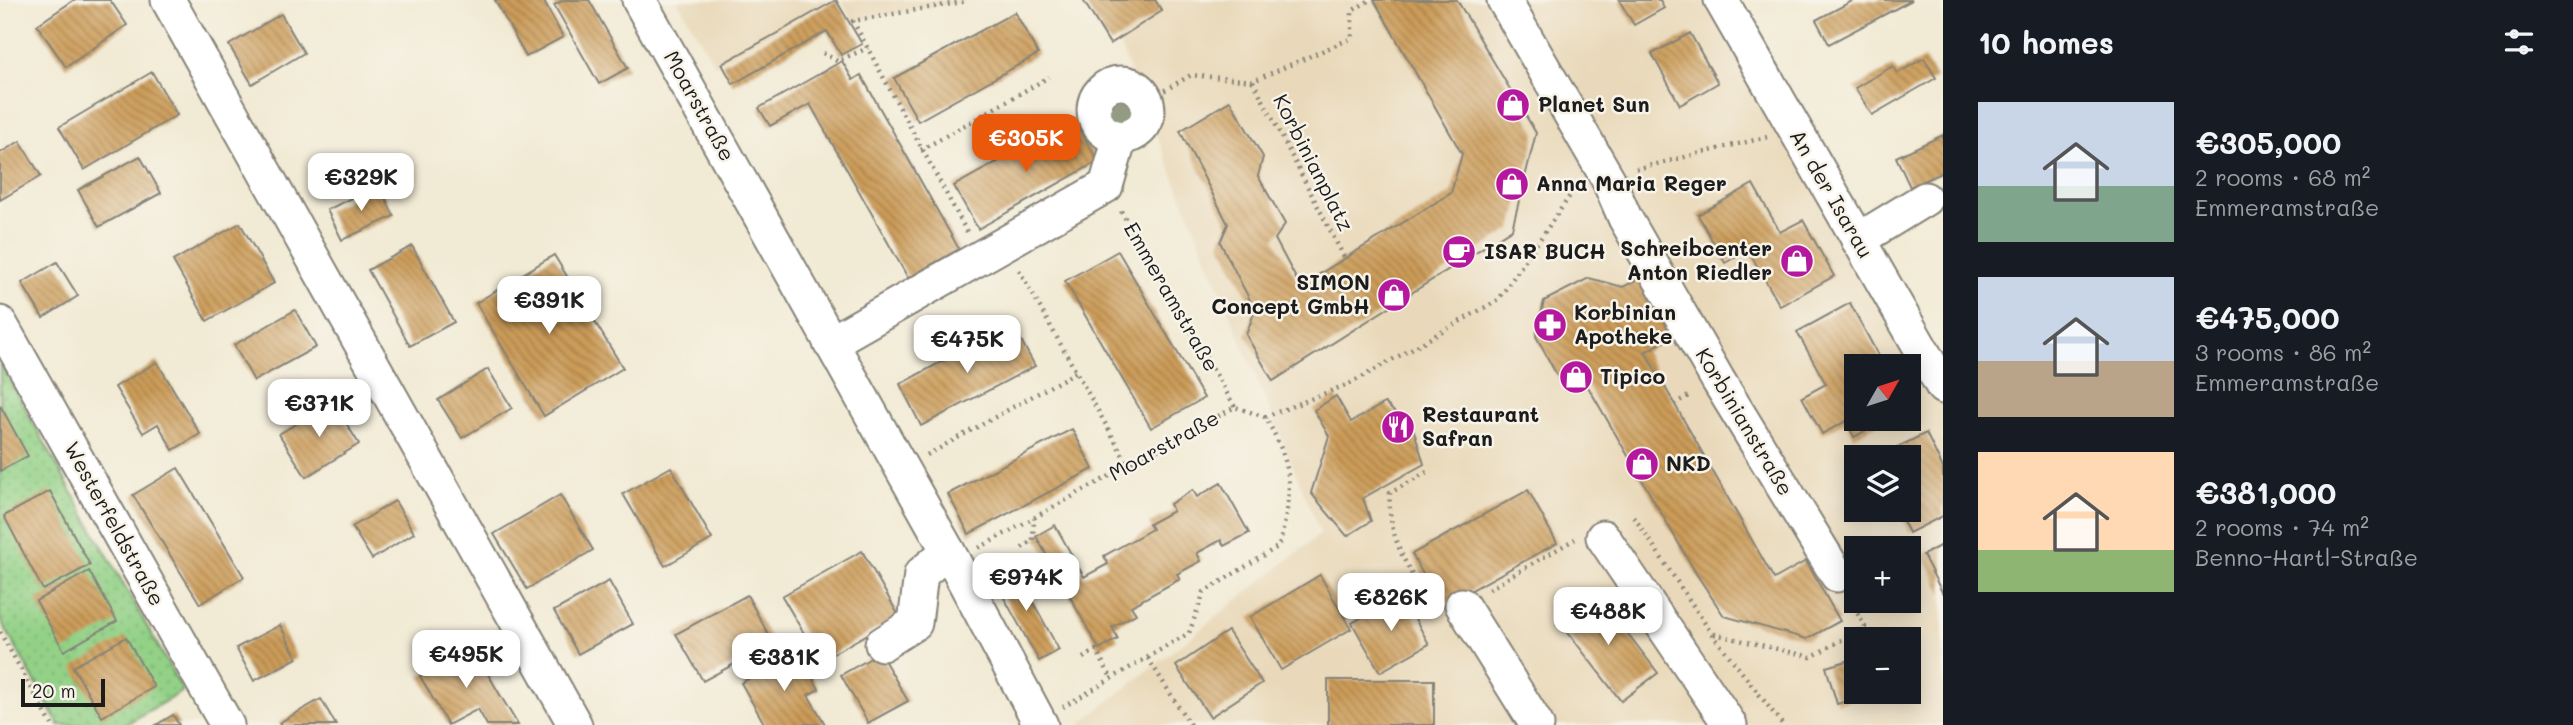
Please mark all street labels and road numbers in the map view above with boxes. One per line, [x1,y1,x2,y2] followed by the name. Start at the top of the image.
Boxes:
[659,45,742,165] street label: Moarstraße
[1268,89,1361,236] street label: Korbinianplatz
[1785,124,1880,262] street label: An der Isarau
[1119,217,1226,376] street label: Emmeramstraße
[1691,342,1800,500] street label: Korbinianstraße
[1103,403,1223,486] street label: Moarstraße
[59,436,172,610] street label: Westerfeldstraße

